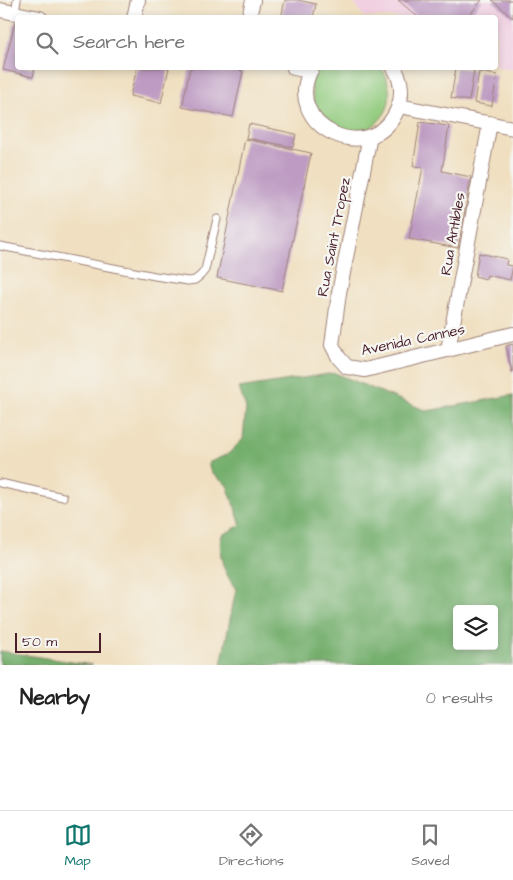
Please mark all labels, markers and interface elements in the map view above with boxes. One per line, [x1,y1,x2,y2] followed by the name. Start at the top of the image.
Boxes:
[15,15,498,70] search box
[33,29,61,57] icon: search
[73,29,185,56] text: Search here
[312,175,356,298] street label: Rua Saint Tropez
[435,190,471,277] street label: Rua Antibles
[359,319,467,361] street label: Avenida Cannes
[453,605,498,650] map controls
[453,605,498,650] button: layers
[15,630,101,653] scale bar
[22,632,57,652] text: 50 m
[20,683,90,712] text: Nearby
[426,687,493,709] text: 0 results
[64,821,92,871] tab: Map
[219,821,284,871] tab: Directions
[411,821,449,871] tab: Saved

